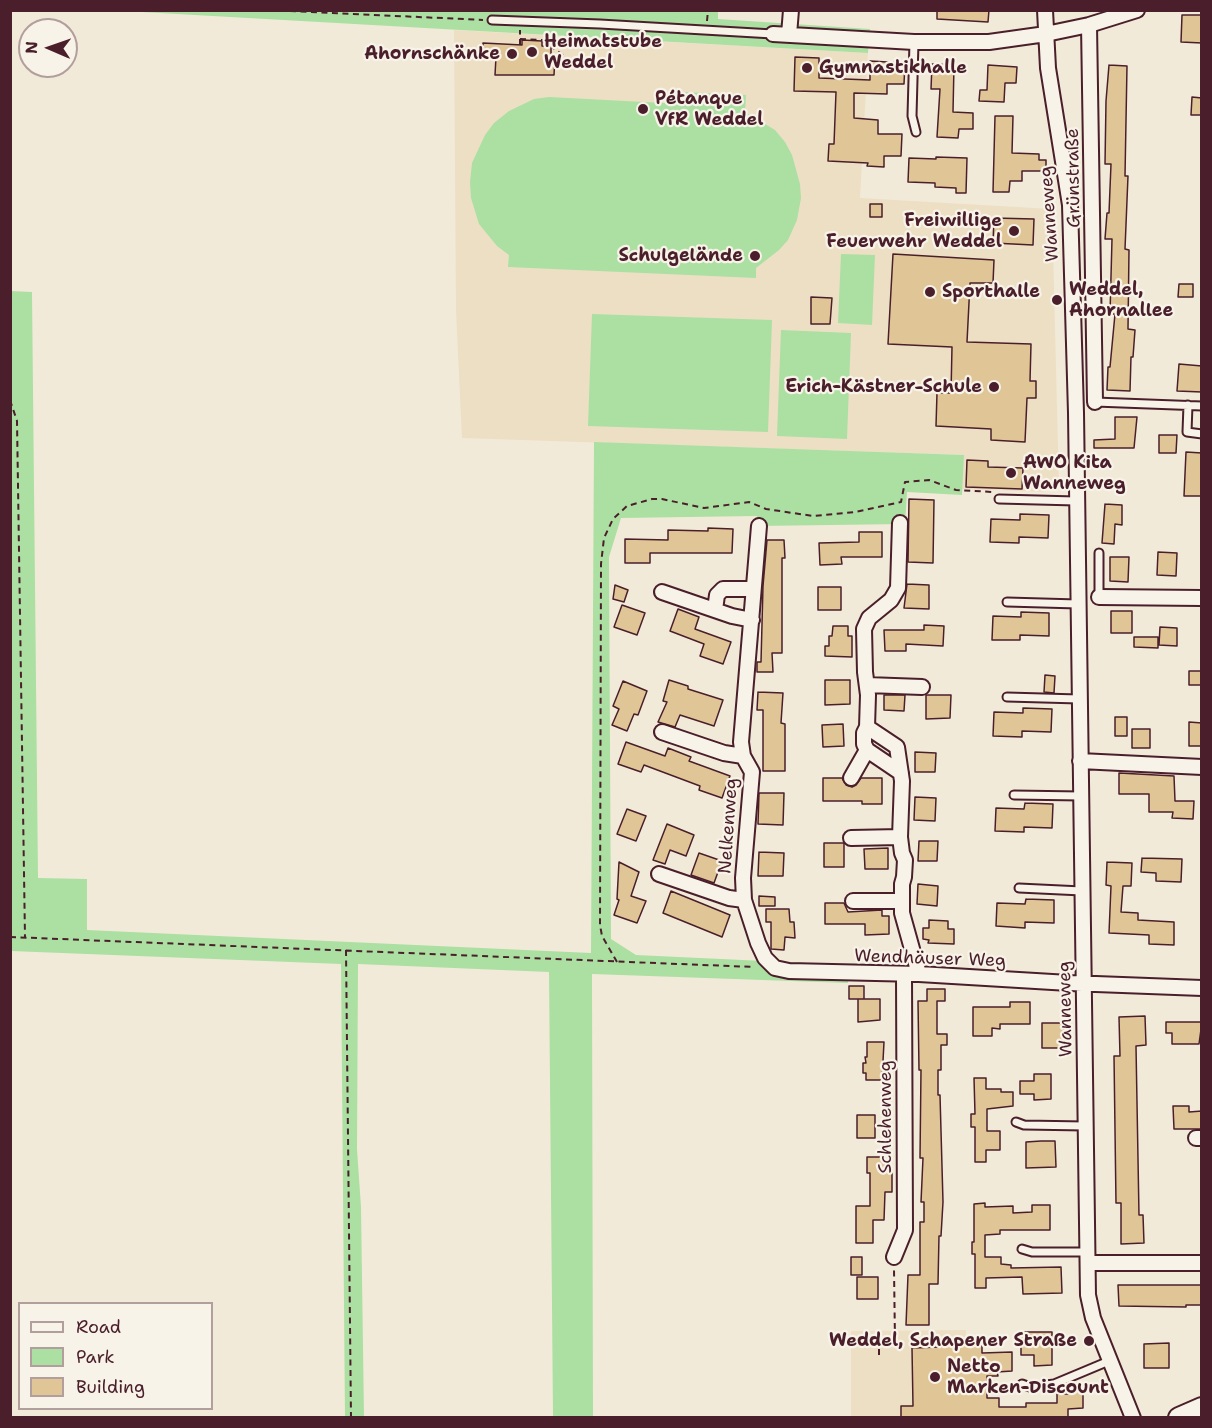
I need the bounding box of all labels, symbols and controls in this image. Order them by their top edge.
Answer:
north arrow [18,18,78,78]
place label: Heimatstube Weddel [544,31,662,74]
text: N [21,41,42,54]
place label: Ahornschänke [364,43,500,65]
marker: Heimatstube Weddel [525,45,539,59]
marker: Ahornschänke [505,47,519,61]
place label: Gymnastikhalle [819,57,967,79]
marker: Gymnastikhalle [800,61,814,75]
place label: Pétanque VfR Weddel [655,88,763,130]
marker: Pétanque VfR Weddel [636,102,650,116]
street label: Grünstraße [1062,128,1086,228]
street label: Wanneweg [1036,165,1064,263]
place label: Freiwillige Feuerwehr Weddel [826,210,1002,252]
marker: Freiwillige Feuerwehr Weddel [1007,224,1021,238]
place label: Schulgelände [619,245,743,267]
marker: Schulgelände [748,249,762,263]
place label: Weddel, Ahornallee [1069,279,1173,322]
place label: Sporthalle [942,281,1040,303]
marker: Sporthalle [923,285,937,299]
marker: Weddel, Ahornallee [1050,293,1064,307]
place label: Erich-Kästner-Schule [785,376,982,398]
marker: Erich-Kästner-Schule [987,380,1001,394]
place label: AWO Kita Wanneweg [1023,452,1126,494]
marker: AWO Kita Wanneweg [1004,466,1018,480]
street label: Nelkenweg [715,777,743,875]
street label: Wendhäuser Weg [854,946,1006,972]
street label: Wanneweg [1054,961,1078,1057]
street label: Schlehenweg [875,1060,897,1174]
legend [18,1302,213,1410]
text: Road [76,1315,121,1339]
place label: Weddel, Schapener Straße [829,1330,1077,1352]
marker: Weddel, Schapener Straße [1082,1334,1096,1348]
text: Park [76,1345,115,1369]
place label: Netto Marken-Discount [947,1356,1109,1398]
marker: Netto Marken-Discount [928,1370,942,1384]
text: Building [76,1375,145,1399]

